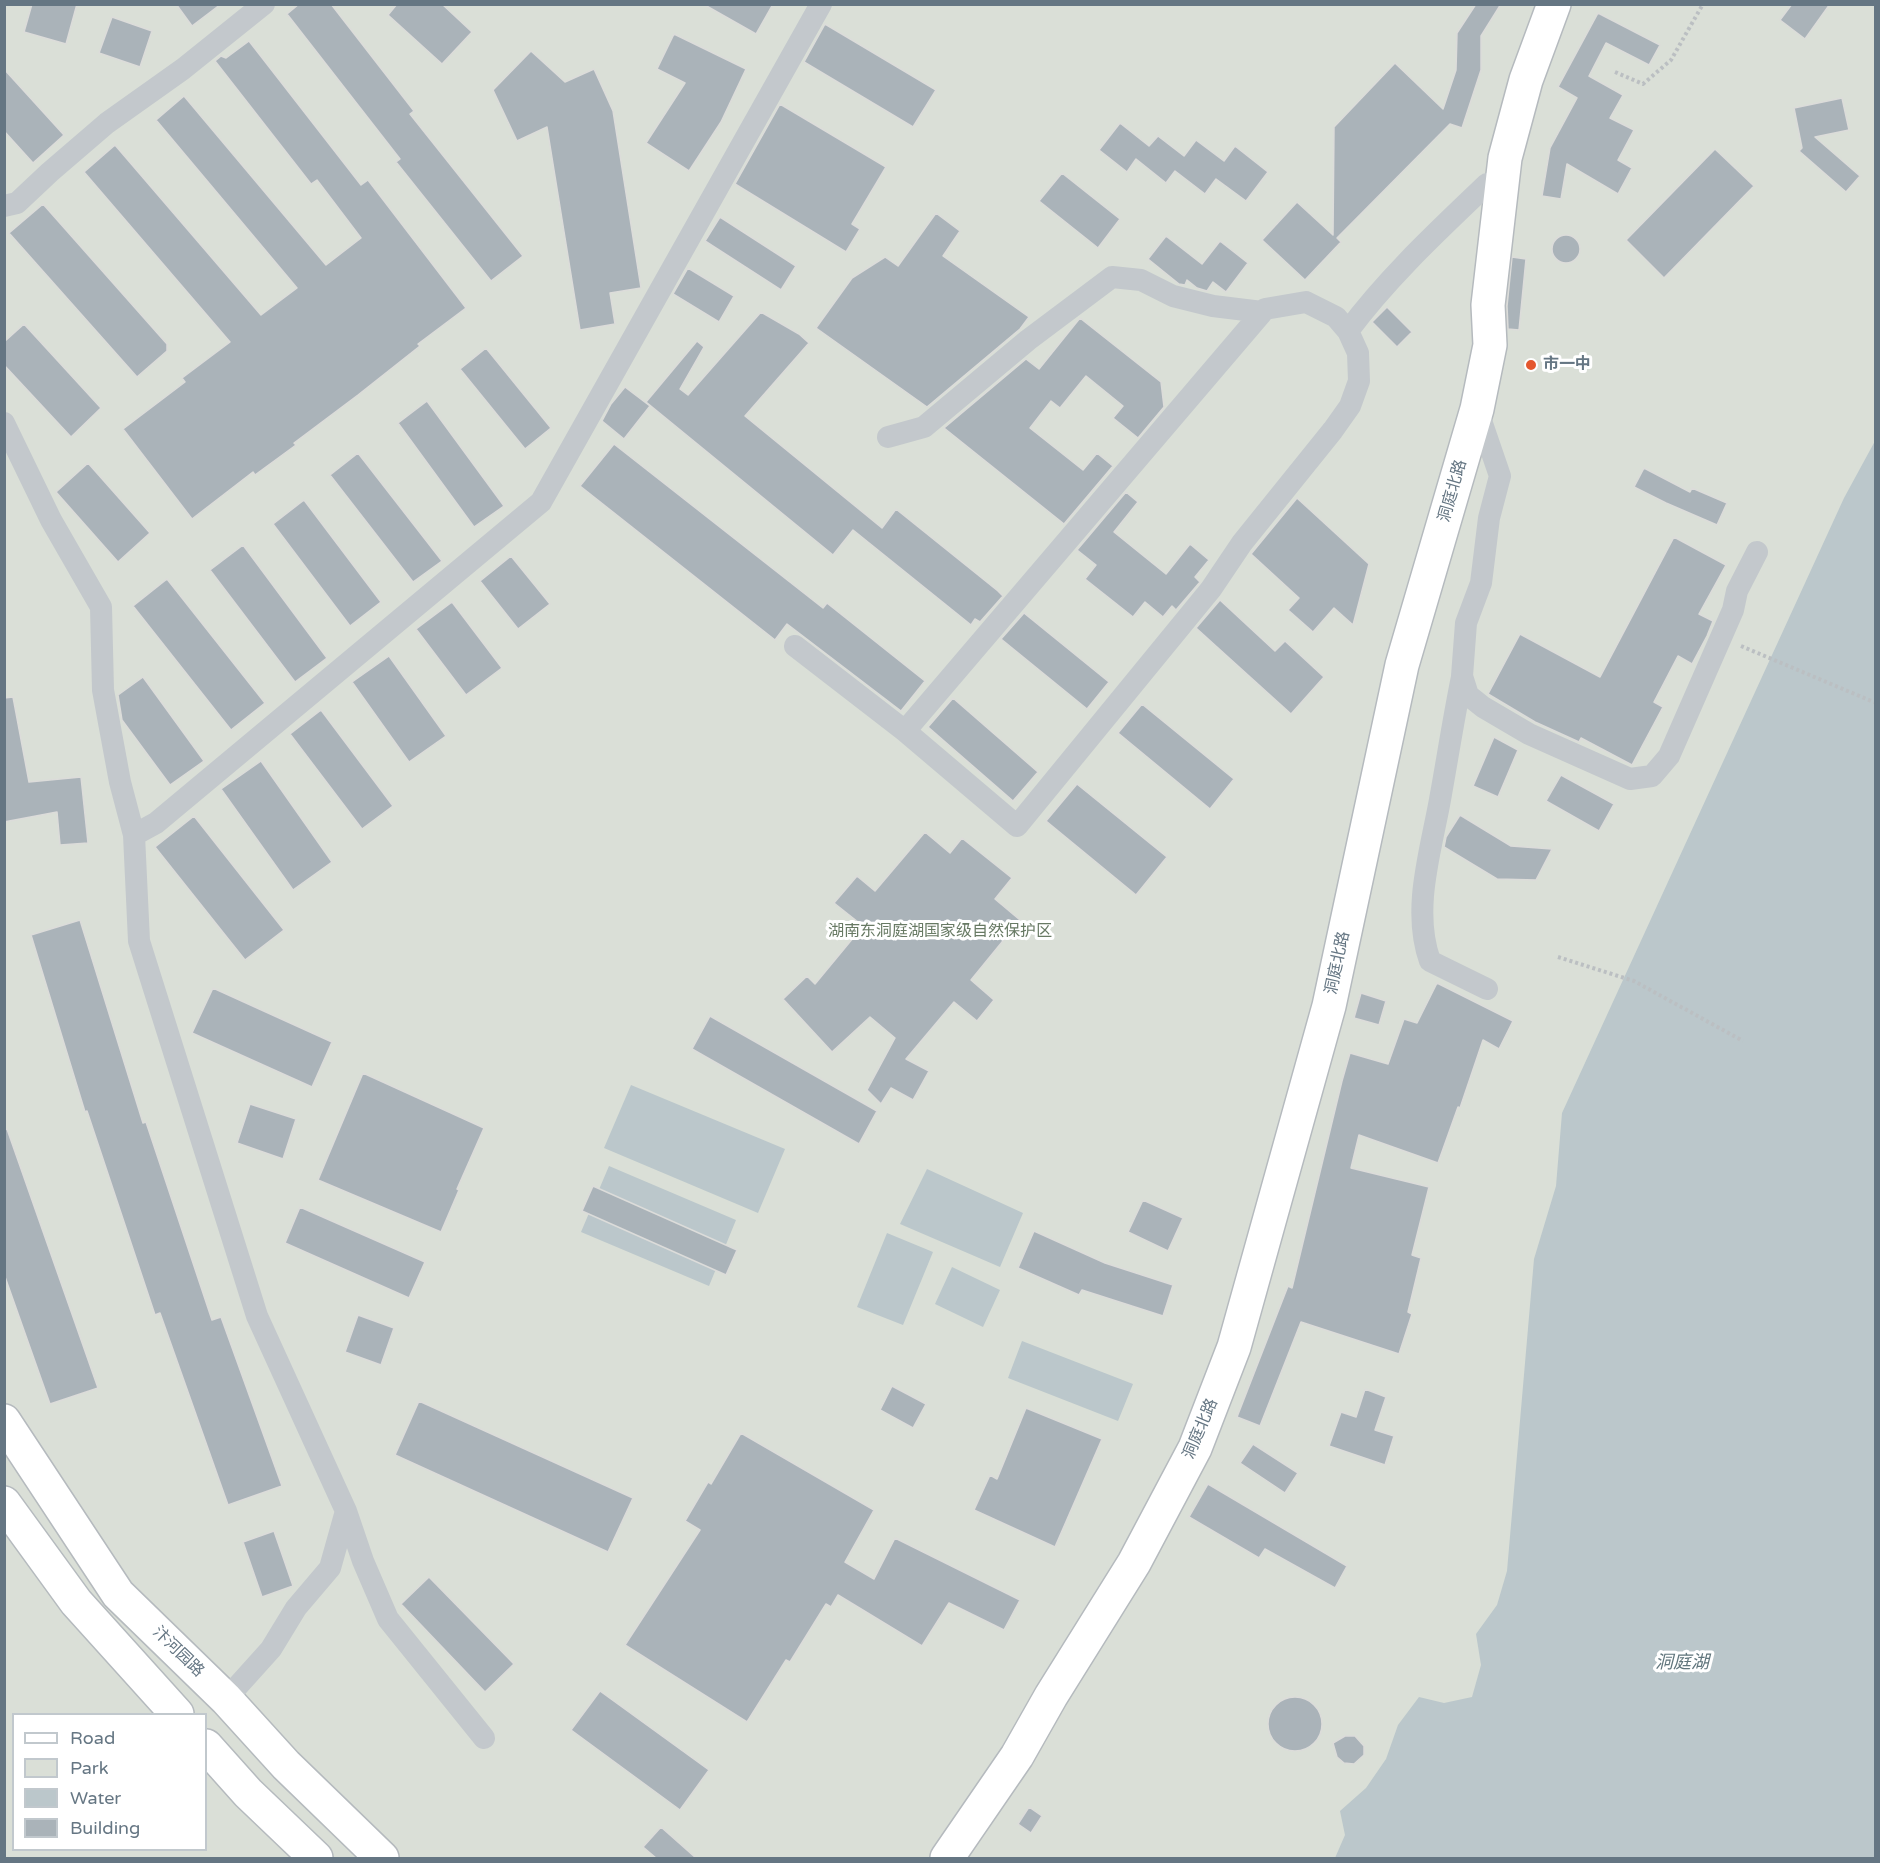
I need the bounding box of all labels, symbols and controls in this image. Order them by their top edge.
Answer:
place label: 市一中 [1543,355,1591,375]
marker: 市一中 [1524,358,1538,372]
street label: 洞庭北路 [1435,458,1471,524]
park label: 湖南东洞庭湖国家级自然保护区 [828,922,1052,942]
street label: 洞庭北路 [1322,930,1354,996]
street label: 洞庭北路 [1180,1396,1222,1462]
street label: 汴河园路 [148,1623,208,1681]
water label: 洞庭湖 [1655,1652,1709,1674]
legend [12,1713,207,1851]
text: Road [70,1727,115,1749]
text: Park [70,1757,108,1779]
text: Water [70,1787,121,1809]
text: Building [70,1817,140,1839]

